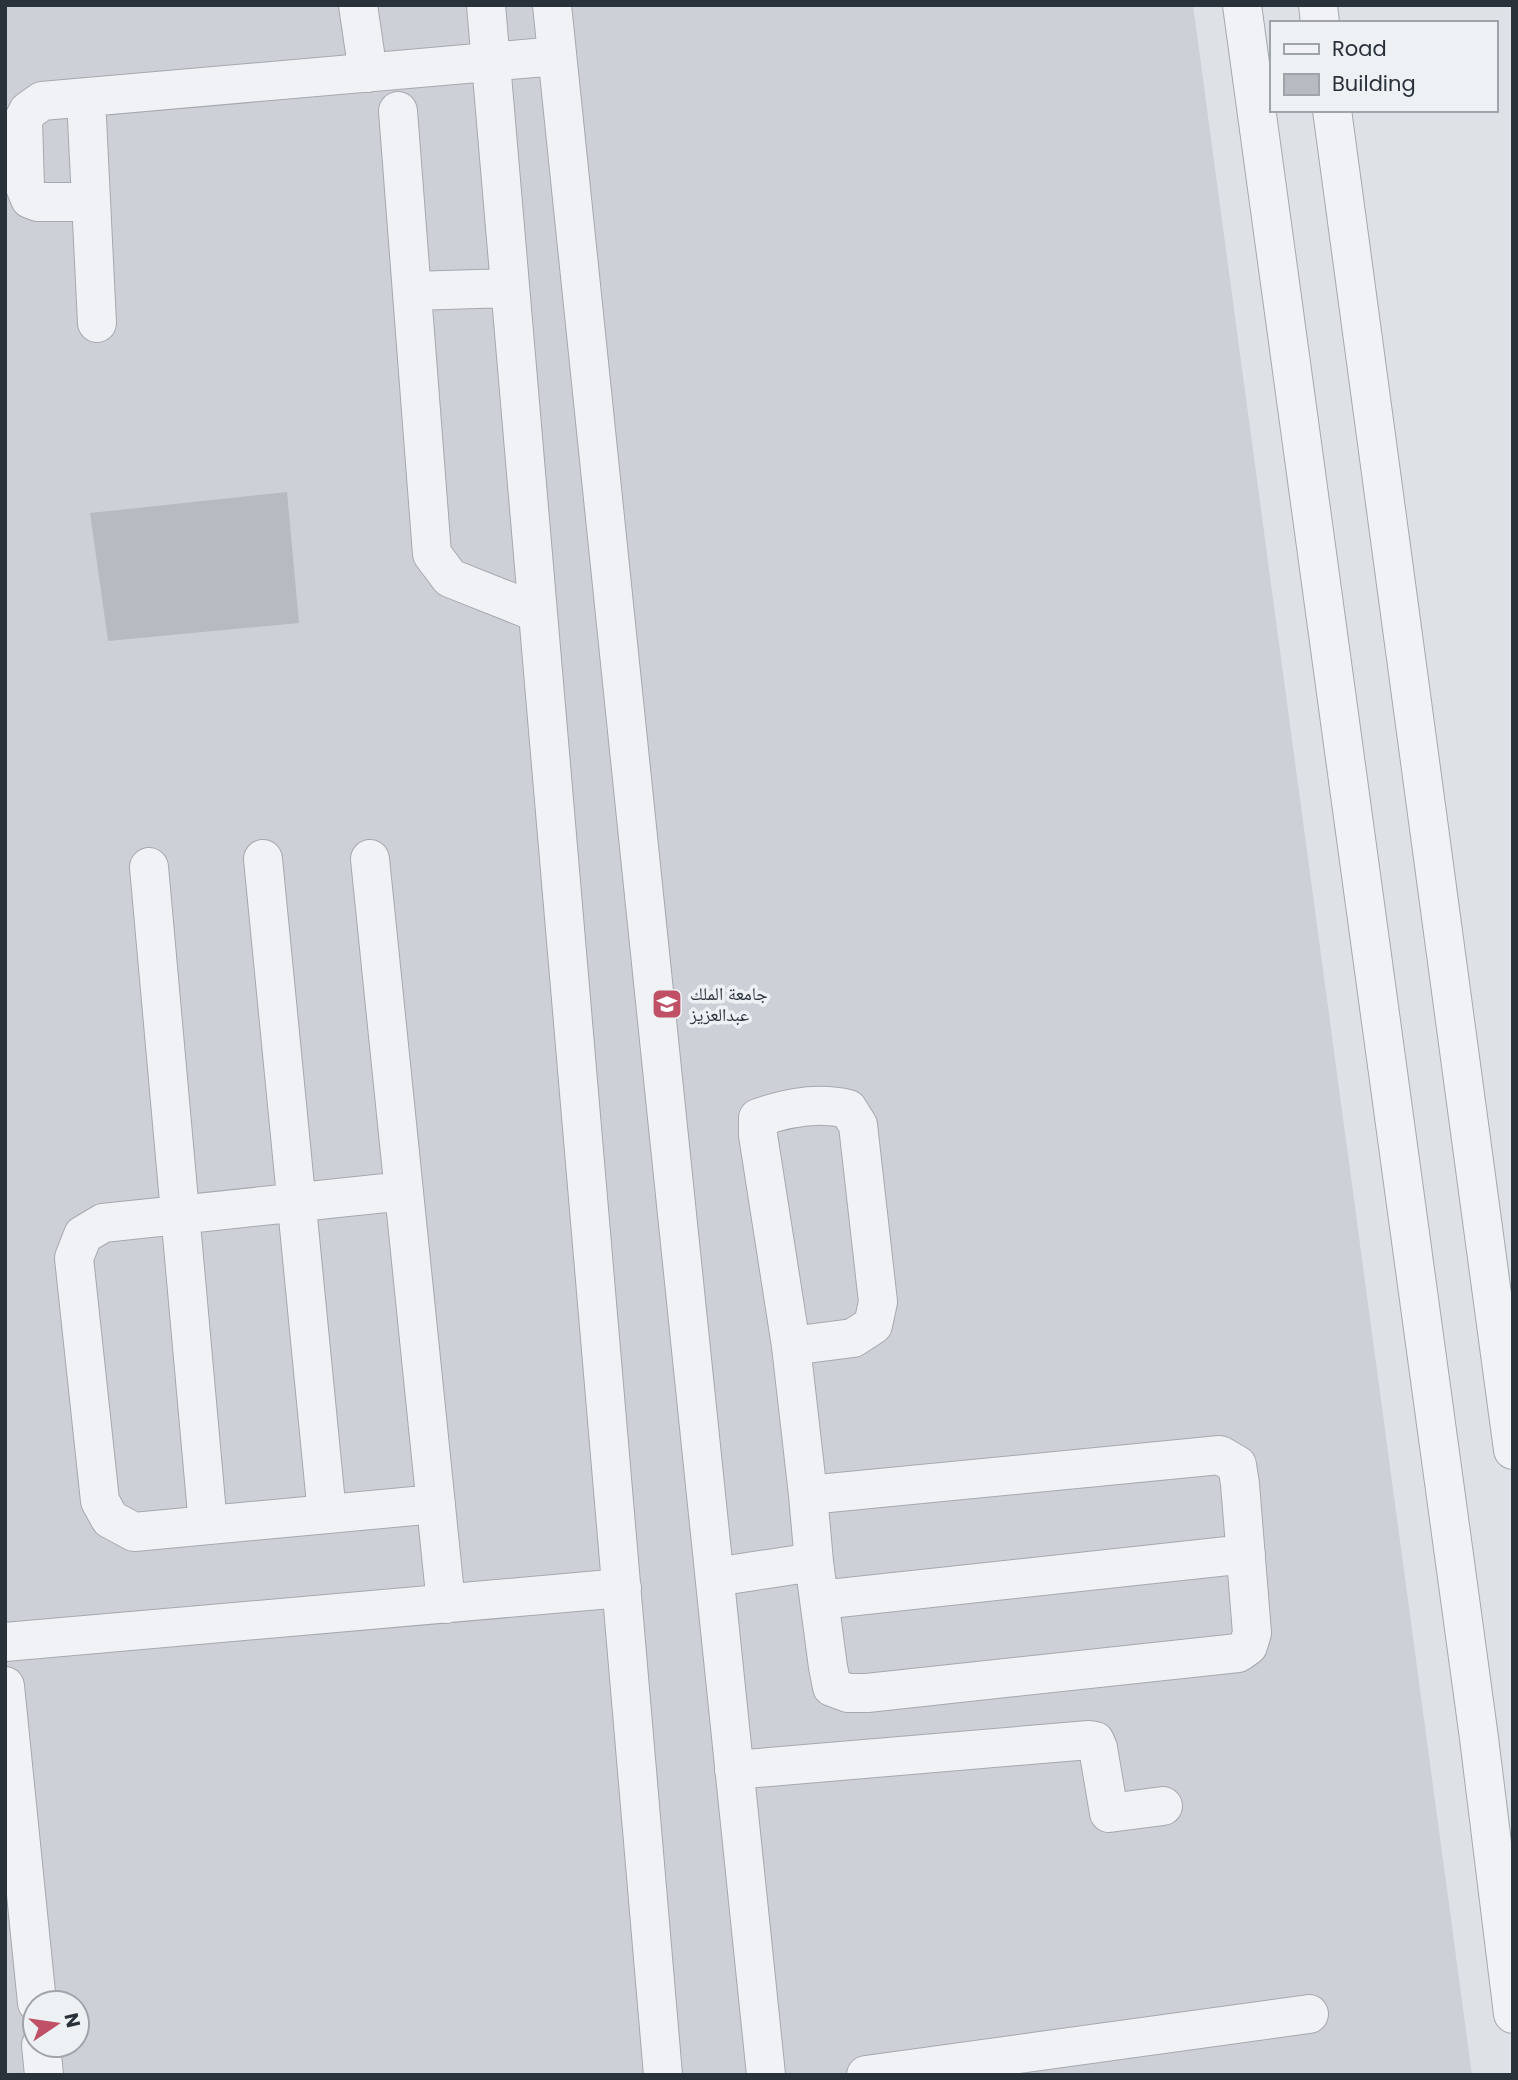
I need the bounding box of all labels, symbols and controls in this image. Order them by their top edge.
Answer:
legend [1270,21,1497,112]
text: Road [1332,34,1387,63]
text: Building [1332,69,1416,98]
place label: جامعة الملك عبدالعزيز [689,981,768,1027]
school or university icon: جامعة الملك عبدالعزيز [650,987,684,1021]
north arrow [21,1989,91,2059]
text: N [57,2010,87,2030]

